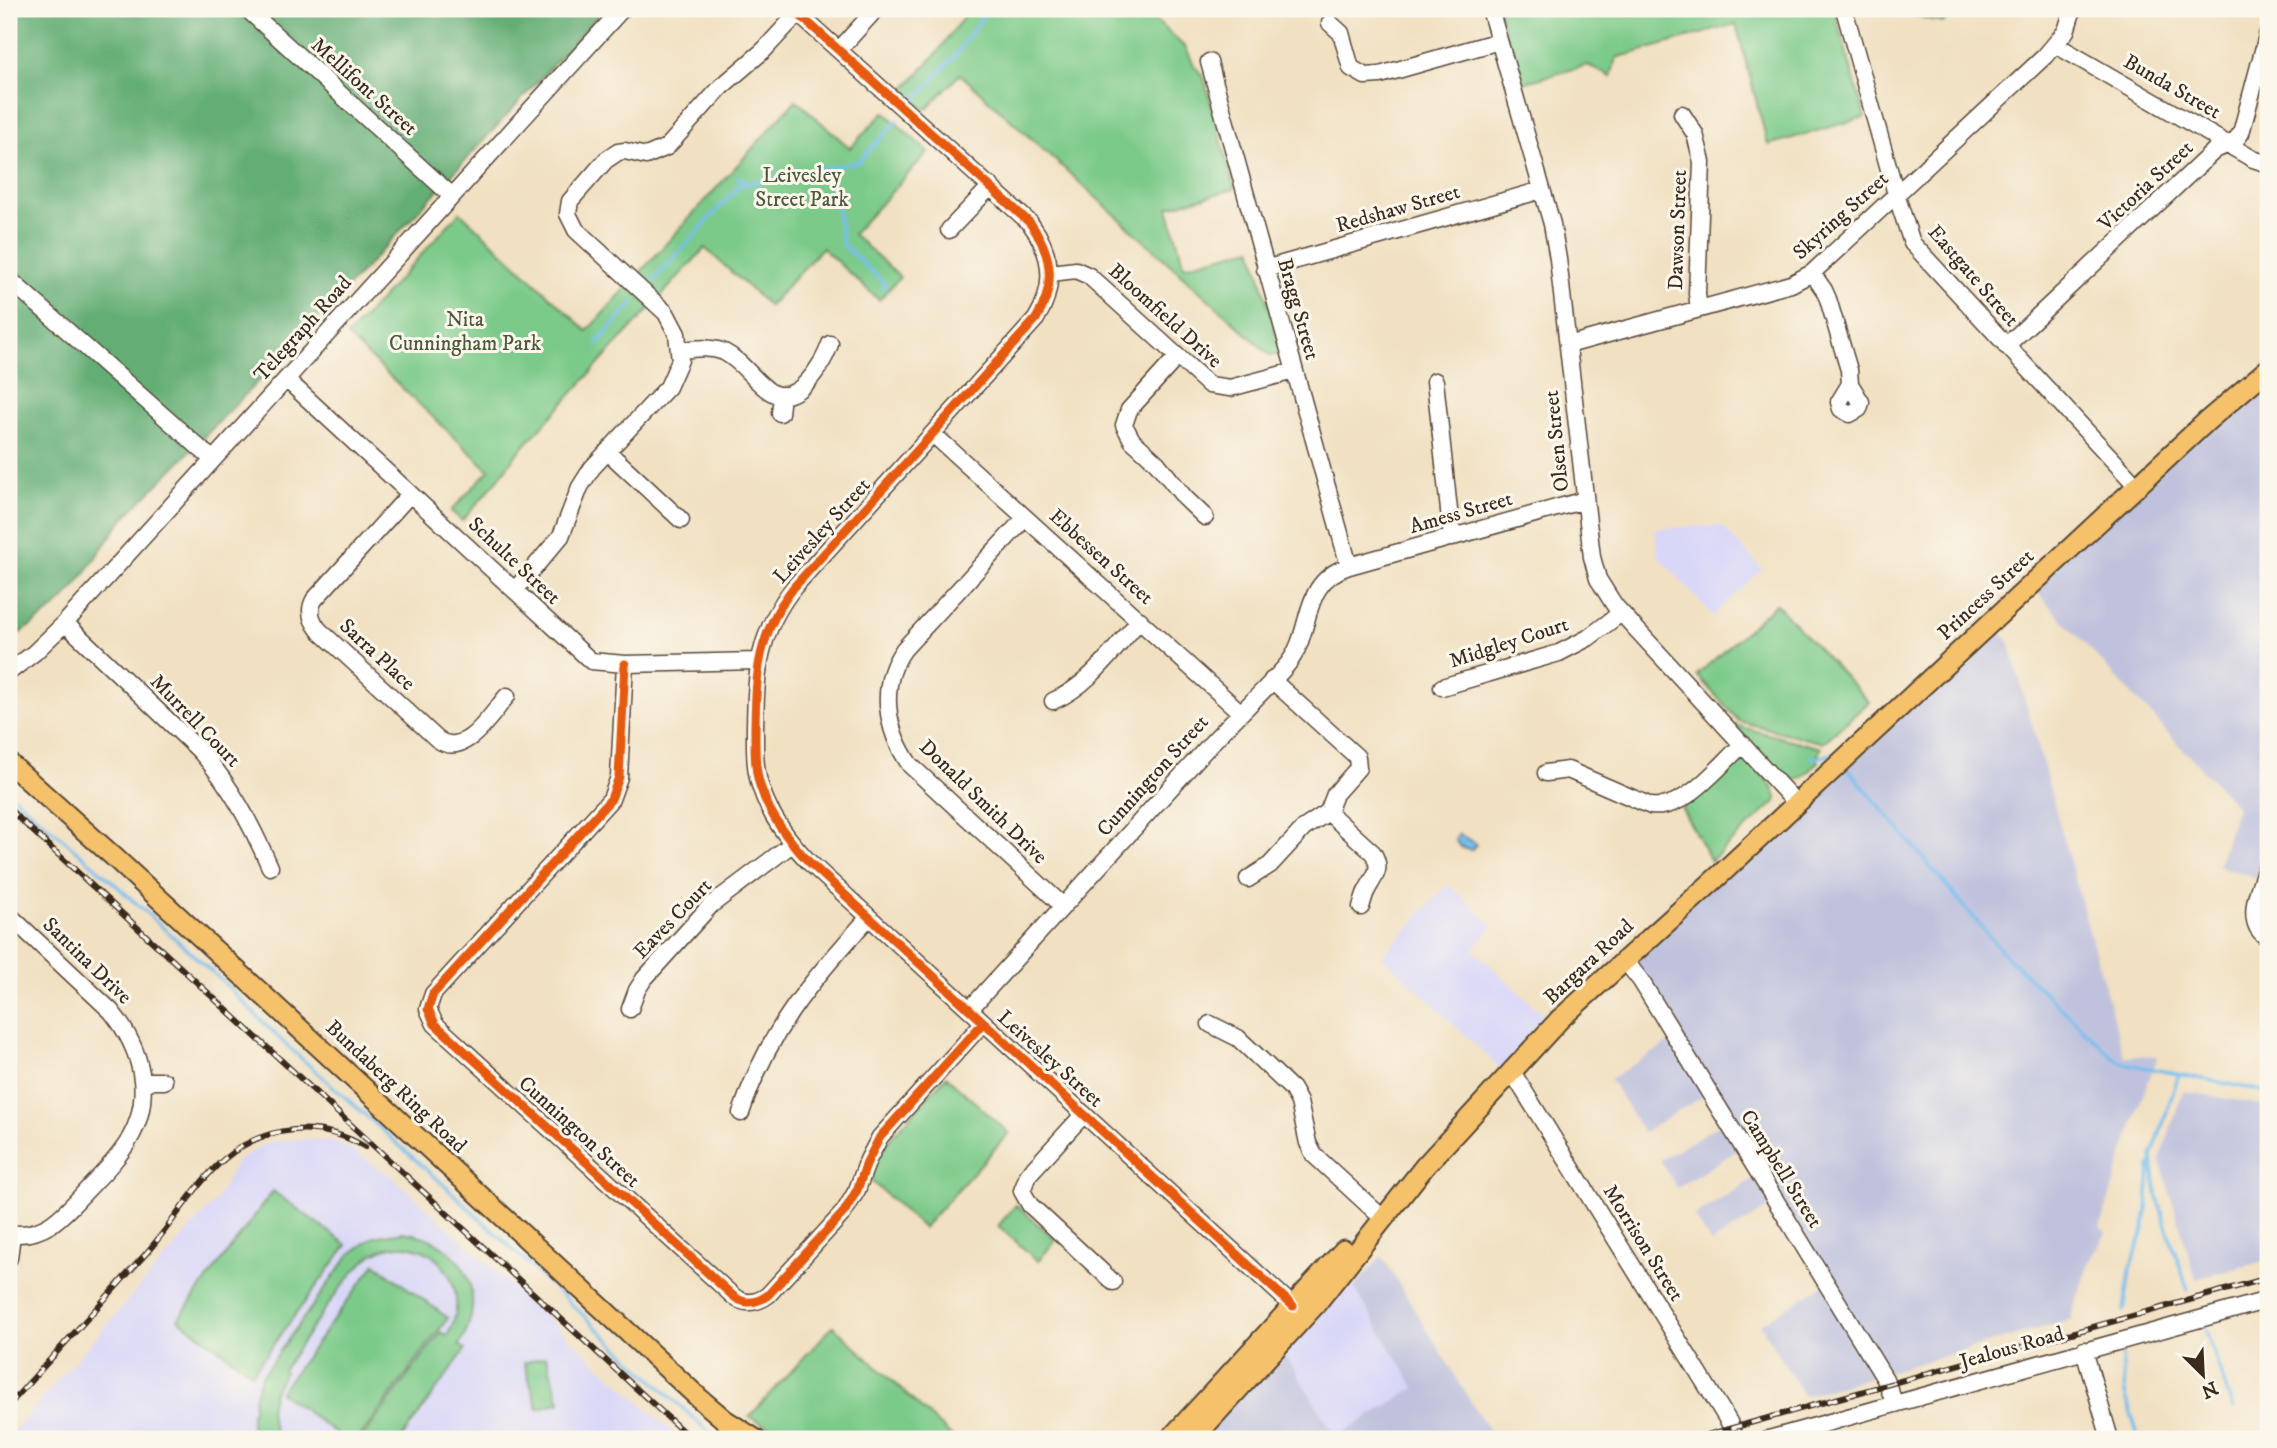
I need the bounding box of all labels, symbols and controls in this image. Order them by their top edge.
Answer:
street label: Mellifont Street [305,32,423,142]
street label: Bunda Street [2119,49,2225,125]
street label: Victoria Street [2092,135,2199,237]
park label: Leivesley Street Park [755,163,849,213]
street label: Skyring Street [1788,166,1894,266]
street label: Dawson Street [1663,169,1693,291]
street label: Redshaw Street [1333,179,1463,239]
street label: Eastgate Street [1922,220,2024,332]
street label: Bragg Street [1271,255,1325,363]
street label: Bloomfield Drive [1103,258,1228,374]
street label: Telegraph Road [249,270,358,387]
park label: Nita Cunningham Park [389,307,542,357]
street label: Olsen Street [1539,389,1575,493]
street label: Leivesley Street [768,473,876,589]
street label: Amess Street [1406,486,1516,540]
street label: Ebbessen Street [1044,503,1159,611]
street label: Schulte Street [462,512,566,611]
street label: Princess Street [1932,544,2040,646]
street label: Midgley Court [1446,611,1572,674]
street label: Sarra Place [334,613,420,697]
street label: Murrell Court [144,669,246,773]
street label: Cunnington Street [1092,710,1215,842]
street label: Donald Smith Drive [913,734,1053,870]
street label: Eaves Court [628,873,718,965]
street label: Santina Drive [37,912,137,1010]
street label: Bargara Road [1538,913,1640,1010]
street label: Leivesley Street [992,1005,1108,1113]
street label: Bundaberg Ring Road [320,1015,472,1159]
street label: Cunnington Street [513,1071,645,1194]
street label: Campbell Street [1734,1105,1828,1233]
street label: Morrison Street [1597,1180,1689,1306]
street label: Jealous Road [1955,1321,2068,1376]
north arrow [2168,1340,2238,1410]
text: N [2197,1375,2221,1403]

